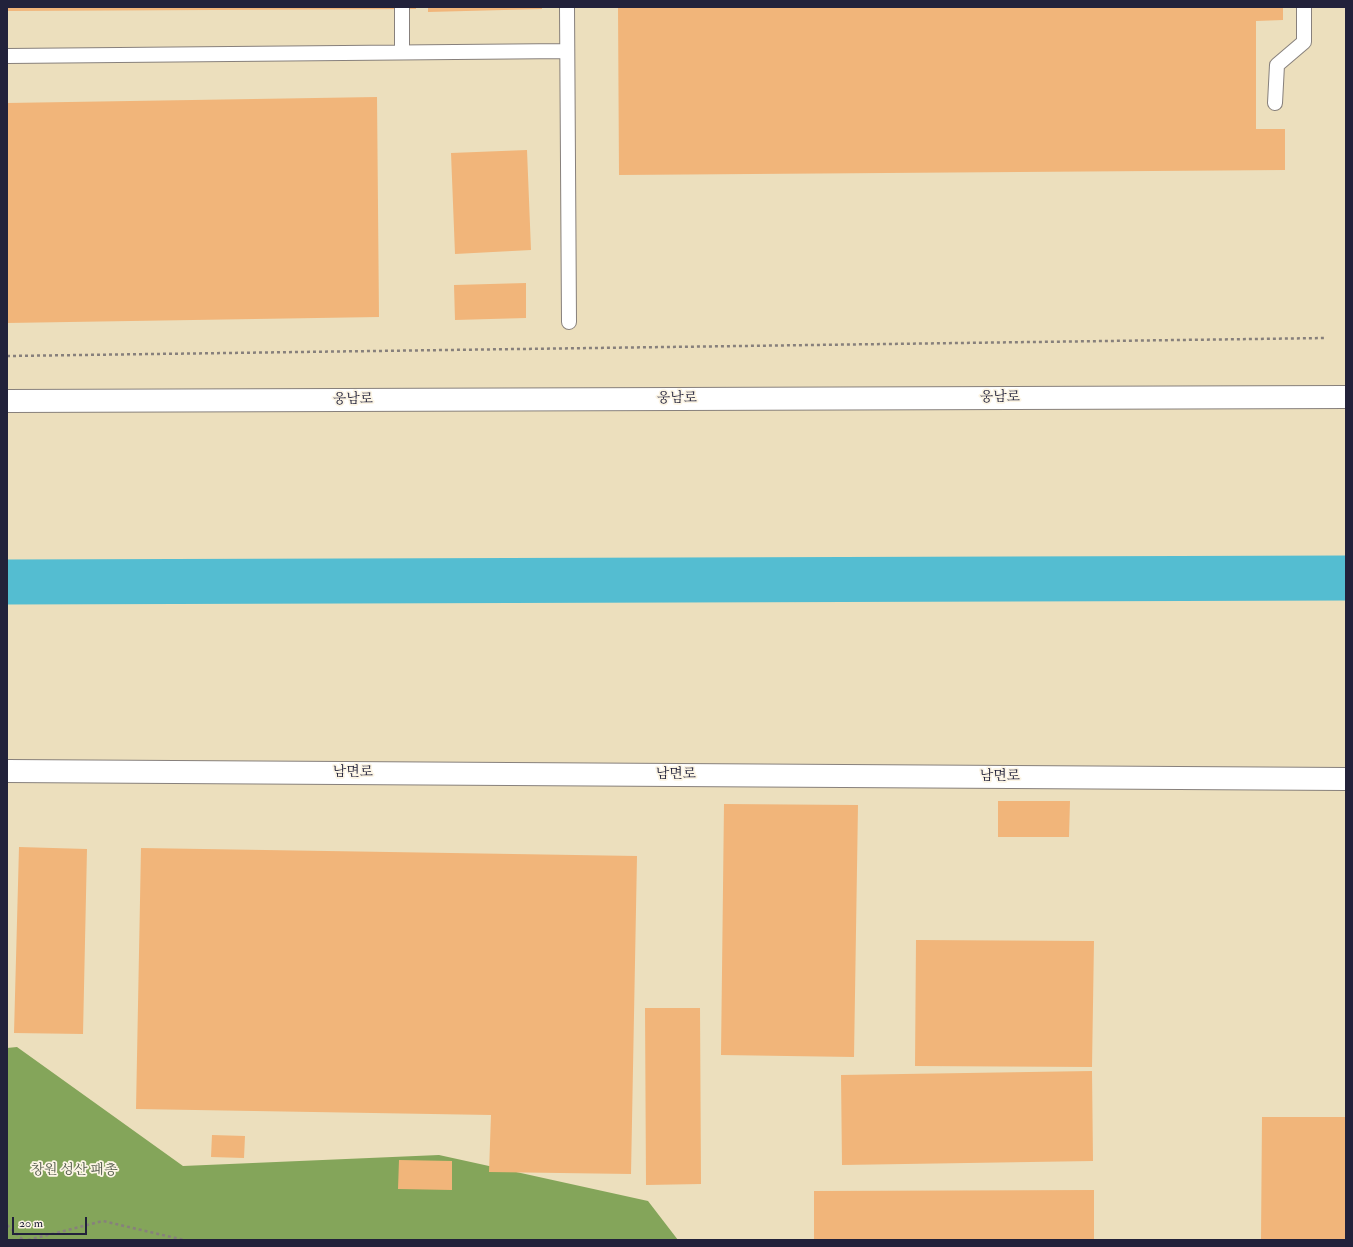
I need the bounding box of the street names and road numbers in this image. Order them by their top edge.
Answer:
street label: 웅남로 [980,390,1020,406]
street label: 웅남로 [657,391,697,407]
street label: 웅남로 [333,392,373,408]
street label: 남면로 [333,765,373,781]
street label: 남면로 [656,767,696,783]
street label: 남면로 [980,769,1020,785]

